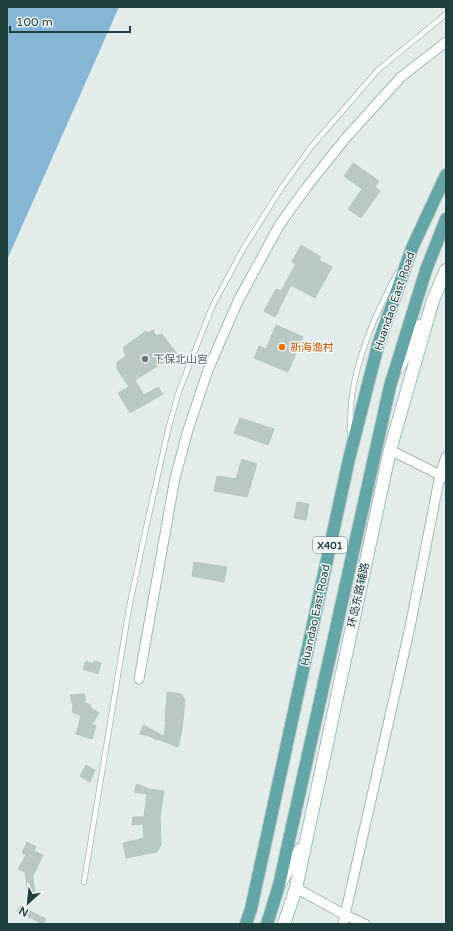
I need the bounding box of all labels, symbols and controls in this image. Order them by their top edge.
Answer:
scale bar [10,8,130,34]
text: 100 m [16,15,53,29]
street label: Huandao East Road [371,250,417,352]
place label: 新海渔村 [290,341,334,354]
marker: 新海渔村 [277,342,287,352]
place label: 下保北山宫 [153,353,208,366]
marker: 下保北山宫 [140,354,150,364]
road number: X401 [313,537,347,553]
street label: 环岛东路辅路 [345,561,372,629]
street label: Huandao East Road [298,563,333,667]
north arrow [8,883,48,923]
text: N [17,904,31,919]

